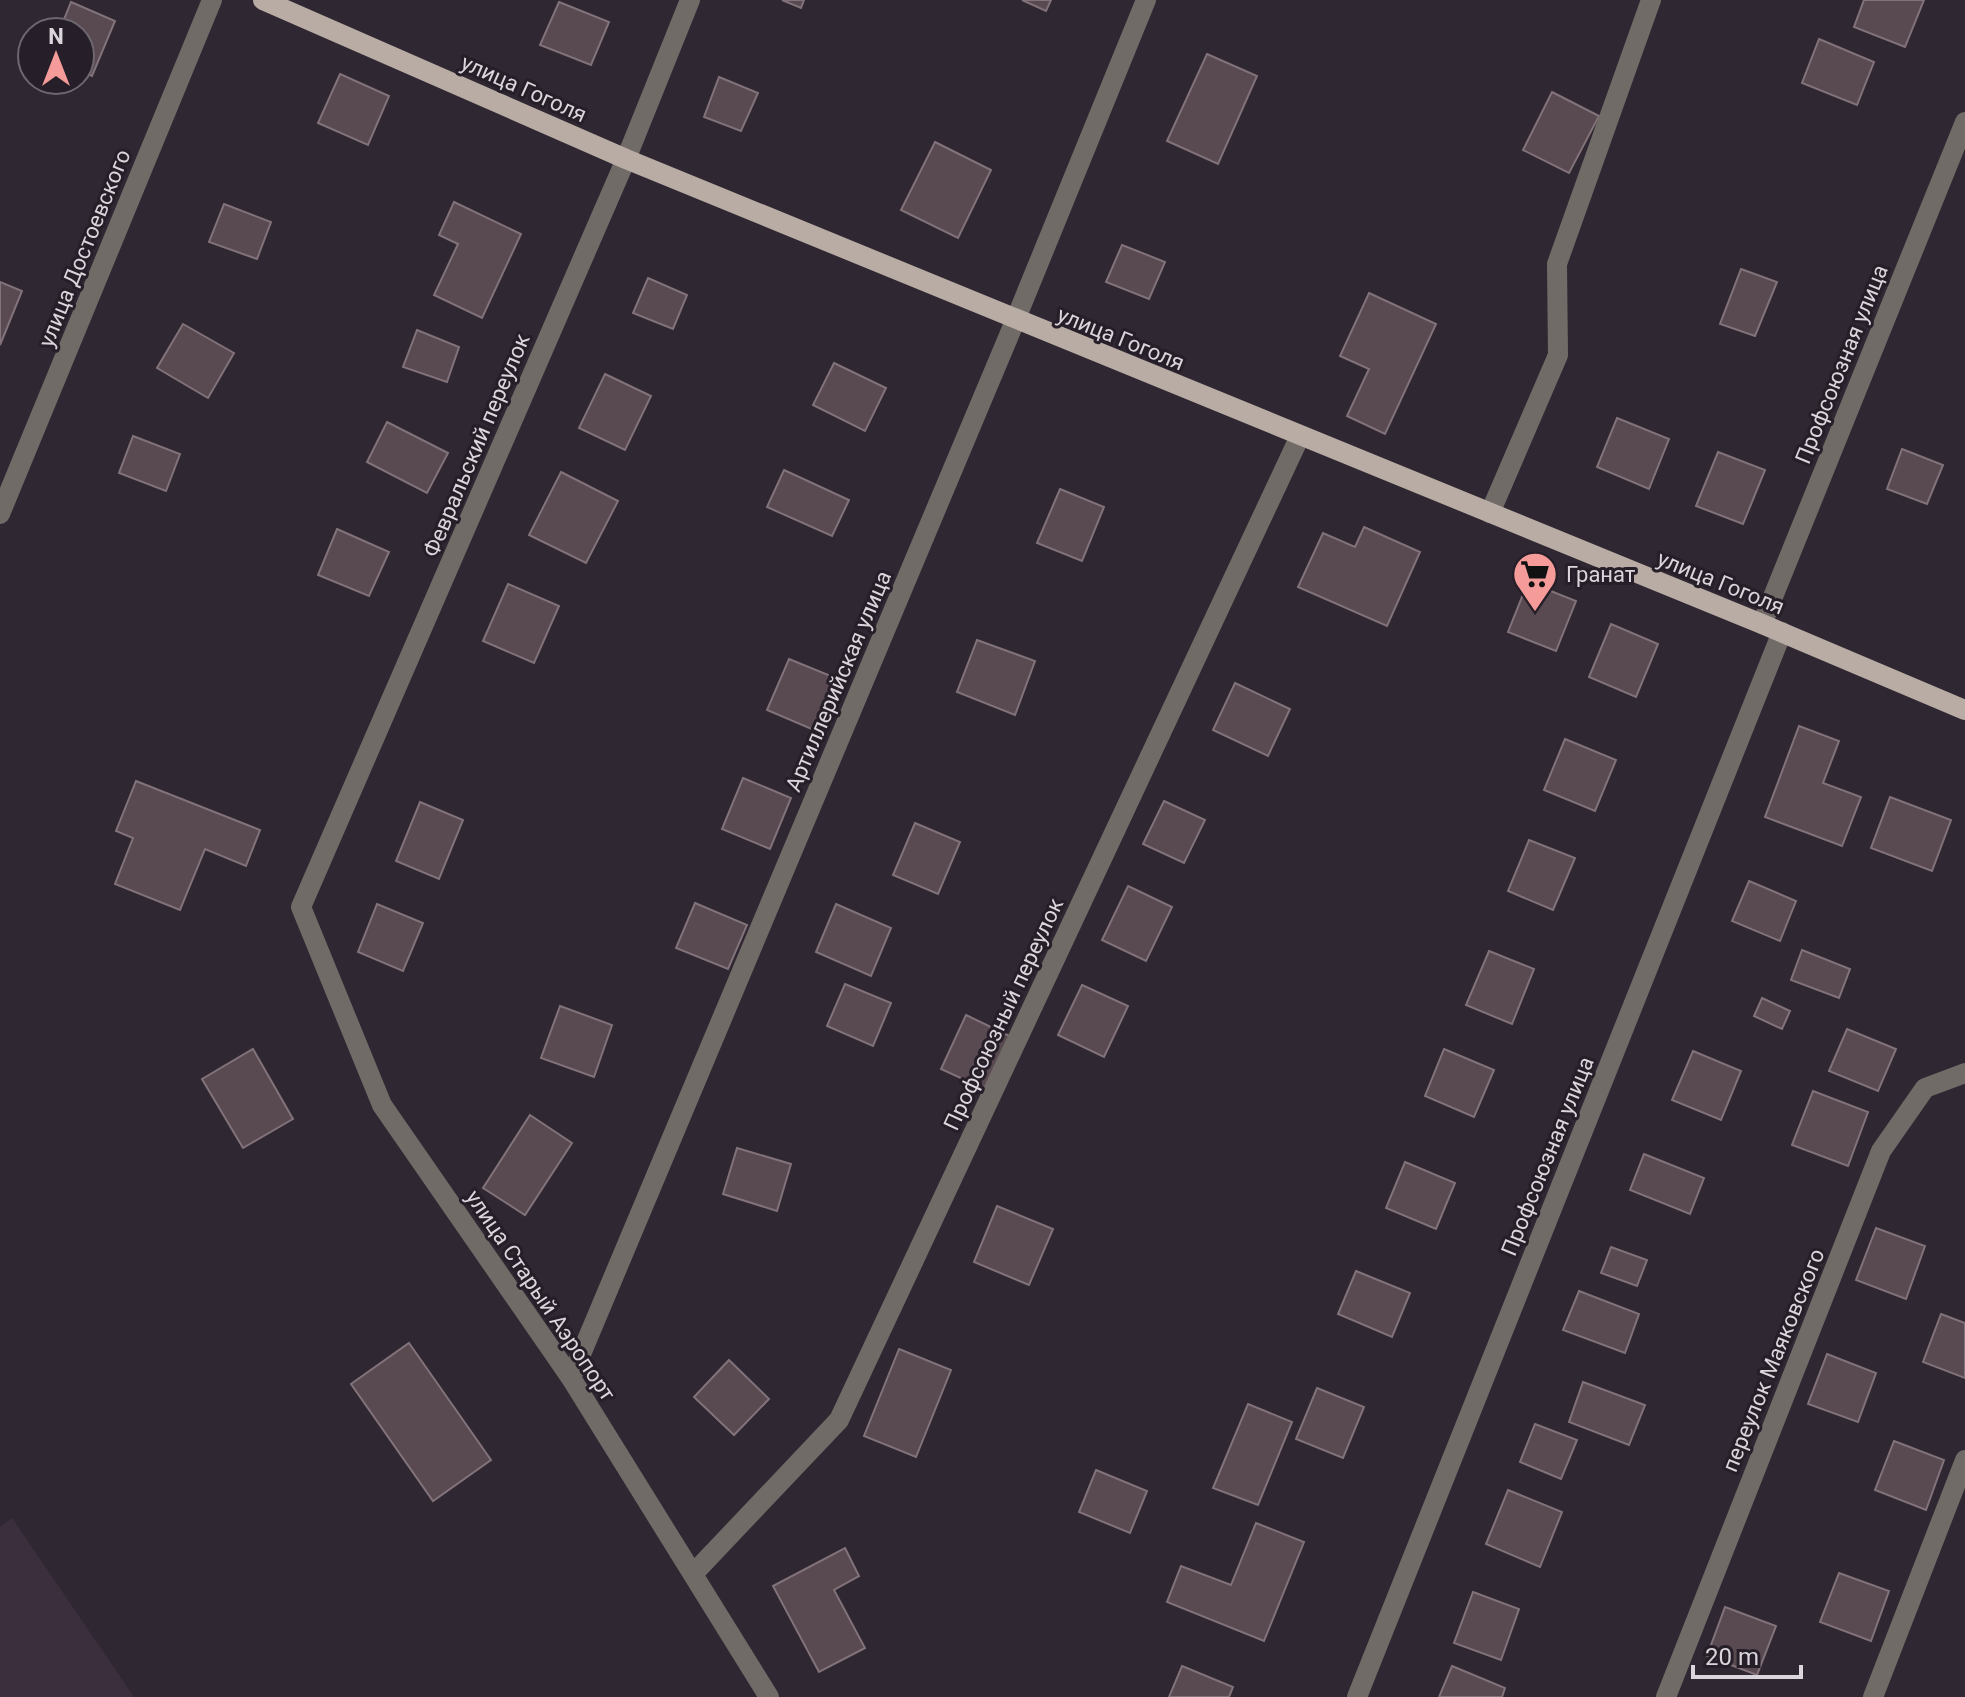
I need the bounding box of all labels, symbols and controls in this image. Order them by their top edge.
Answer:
north arrow [16,16,96,96]
text: N [48,24,64,49]
street label: улица Гоголя [457,50,590,127]
street label: улица Достоевского [33,146,136,351]
street label: Профсоюзная улица [1790,261,1893,467]
street label: улица Гоголя [1054,302,1188,375]
street label: Февральский переулок [418,330,535,560]
street label: улица Гоголя [1654,546,1788,619]
supermarket icon: Гранат [1511,550,1559,613]
place label: Гранат [1566,562,1636,587]
street label: Артиллерийская улица [781,567,896,795]
street label: Профсоюзный переулок [939,894,1068,1134]
street label: Профсоюзная улица [1496,1053,1599,1259]
street label: улица Старый Аэропорт [461,1185,621,1406]
street label: переулок Маяковского [1717,1245,1830,1475]
scale bar [1693,1629,1801,1679]
text: 20 m [1705,1643,1759,1671]

